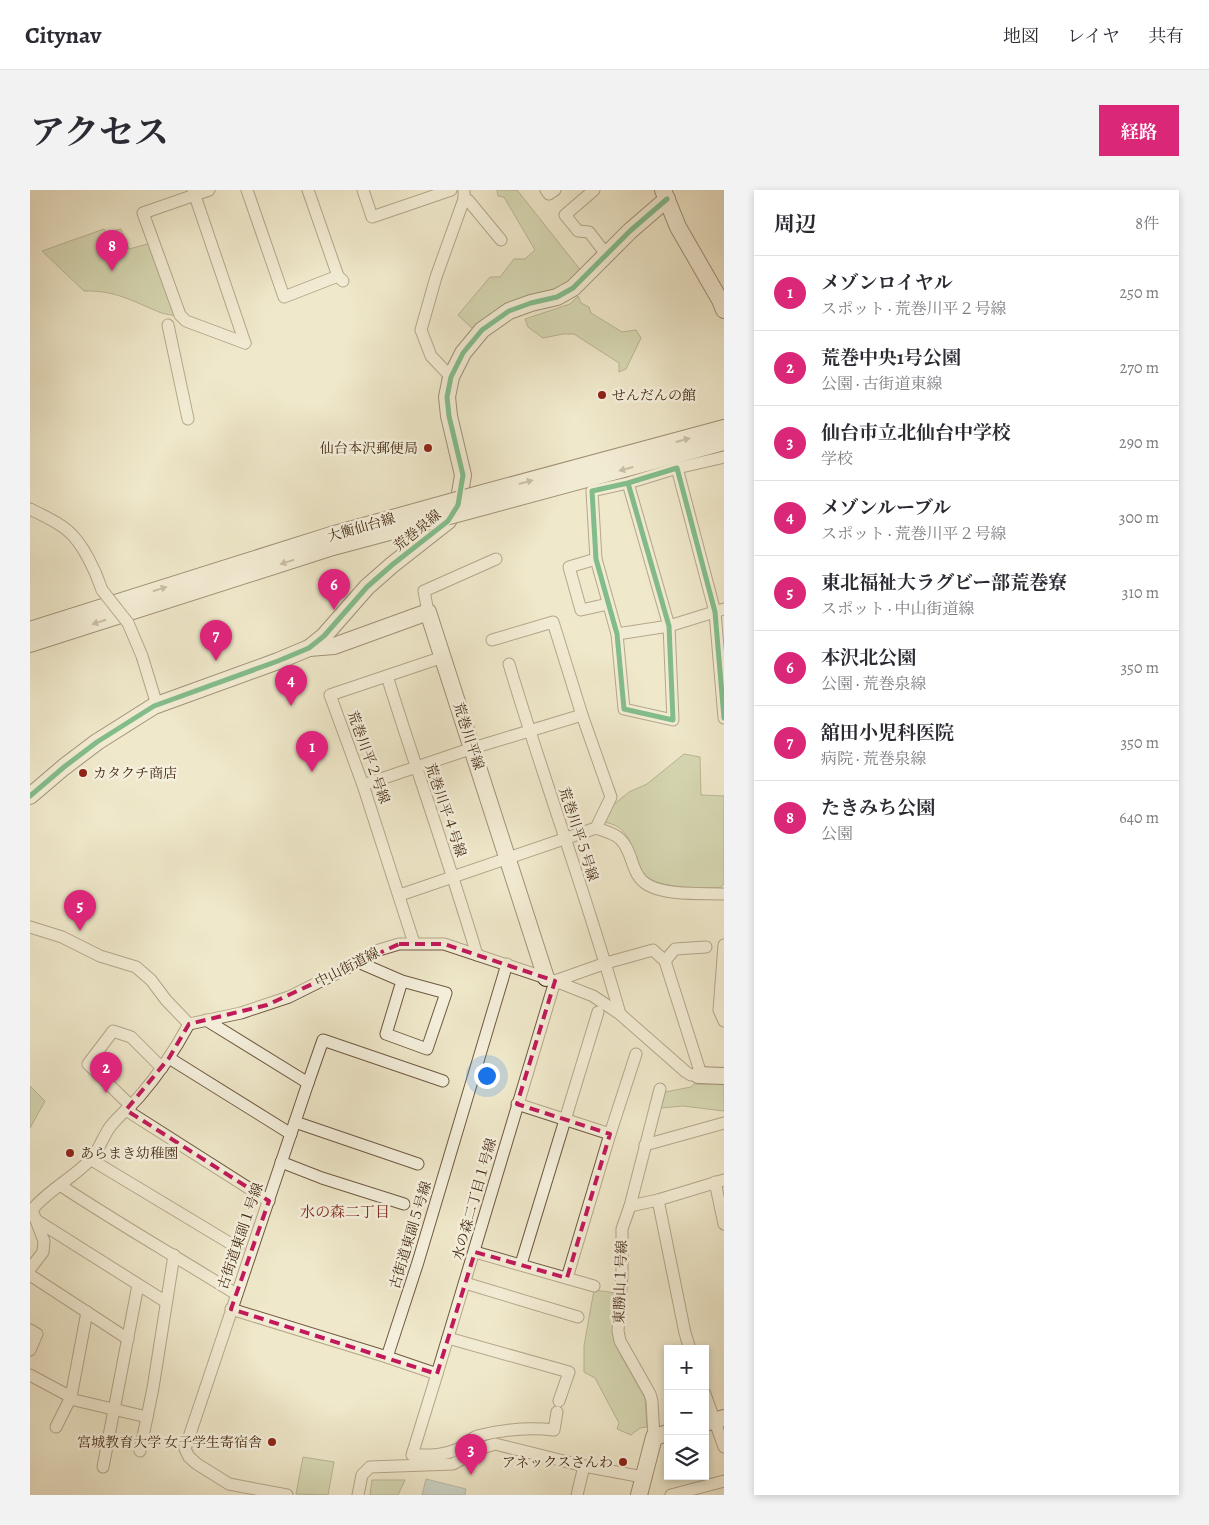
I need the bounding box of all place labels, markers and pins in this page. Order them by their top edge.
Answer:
pin: 8 [96,230,128,271]
place label: せんだんの館 [612,386,696,405]
marker: せんだんの館 [596,389,608,401]
place label: 仙台本沢郵便局 [320,439,418,458]
marker: 仙台本沢郵便局 [422,442,434,454]
pin: 6 [318,569,350,610]
pin: 7 [200,620,232,661]
pin: 4 [275,665,307,706]
pin: 1 [296,731,328,772]
place label: カタクチ商店 [93,764,177,783]
marker: カタクチ商店 [77,767,89,779]
pin: 5 [64,890,96,931]
pin: 2 [90,1052,122,1093]
place label: あらまき幼稚園 [80,1144,178,1163]
marker: あらまき幼稚園 [64,1147,76,1159]
place label: 宮城教育大学 女子学生寄宿舎 [77,1433,262,1452]
pin: 3 [455,1434,487,1475]
marker: 宮城教育大学 女子学生寄宿舎 [266,1436,278,1448]
place label: アネックスさんわ [502,1453,613,1472]
marker: アネックスさんわ [617,1456,629,1468]

